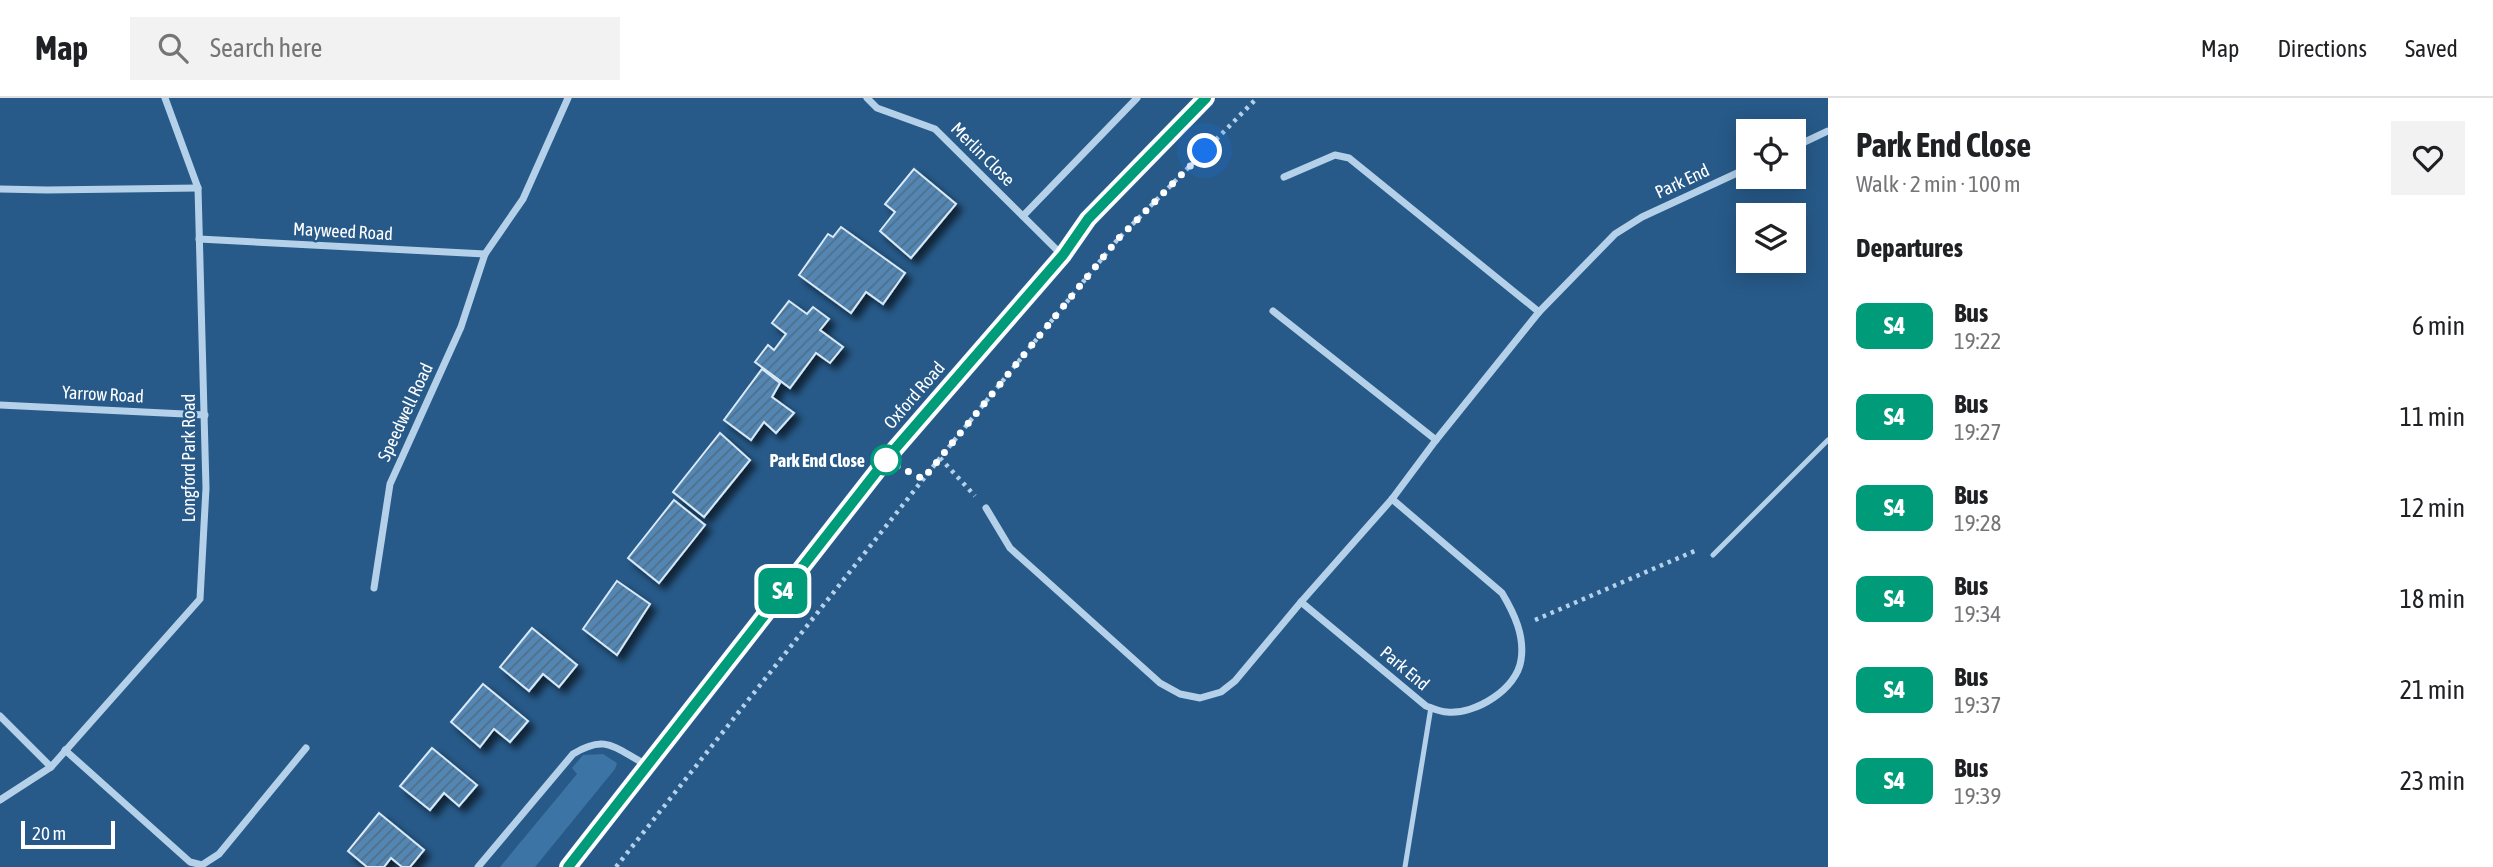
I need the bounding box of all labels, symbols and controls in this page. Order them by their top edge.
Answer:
search box [130,17,620,80]
text: Map [35,29,88,67]
icon: search [154,29,192,67]
text: Search here [210,33,322,63]
text: Map [2201,35,2239,62]
text: Directions [2277,35,2367,62]
text: Saved [2405,35,2458,62]
street label: Merlin Close [947,118,1019,190]
map controls [1736,119,1806,273]
button: locate [1736,119,1806,189]
button: heart [2391,121,2465,195]
text: Park End Close [1856,126,2031,164]
your location [1187,133,1222,168]
street label: Park End [1652,159,1712,203]
text: Walk · 2 min · 100 m [1856,171,2020,197]
button: layers [1736,203,1806,273]
street label: Mayweed Road [293,218,393,244]
text: Departures [1856,233,1963,263]
text: Bus [1954,298,1988,328]
text: 6 min [2412,311,2465,341]
text: S4 [1884,312,1905,339]
text: 19:22 [1954,328,2001,354]
street label: Oxford Road [879,357,949,433]
street label: Speedwell Road [373,360,437,464]
street label: Yarrow Road [62,381,144,407]
text: Bus [1954,389,1988,419]
street label: Longford Park Road [178,394,199,522]
text: 11 min [2400,402,2465,432]
text: S4 [1884,403,1905,430]
text: 19:27 [1954,419,2001,445]
marker: Park End Close [871,445,901,475]
place label: Park End Close [769,450,865,471]
text: Bus [1954,480,1988,510]
text: 12 min [2400,493,2465,523]
text: S4 [1884,494,1905,521]
text: 19:28 [1954,510,2001,536]
line badge: S4 [752,568,814,614]
text: Bus [1954,571,1988,601]
text: S4 [772,577,794,604]
text: 18 min [2400,584,2465,614]
text: S4 [1884,585,1905,612]
text: 19:34 [1954,601,2001,627]
street label: Park End [1376,641,1434,695]
text: Bus [1954,662,1988,692]
text: 21 min [2400,675,2465,705]
text: S4 [1884,676,1905,703]
text: 19:37 [1954,692,2001,718]
text: Bus [1954,753,1988,783]
text: 23 min [2400,766,2465,796]
text: S4 [1884,767,1905,794]
text: 19:39 [1954,783,2001,809]
scale bar [21,818,116,850]
text: 20 m [32,822,66,844]

